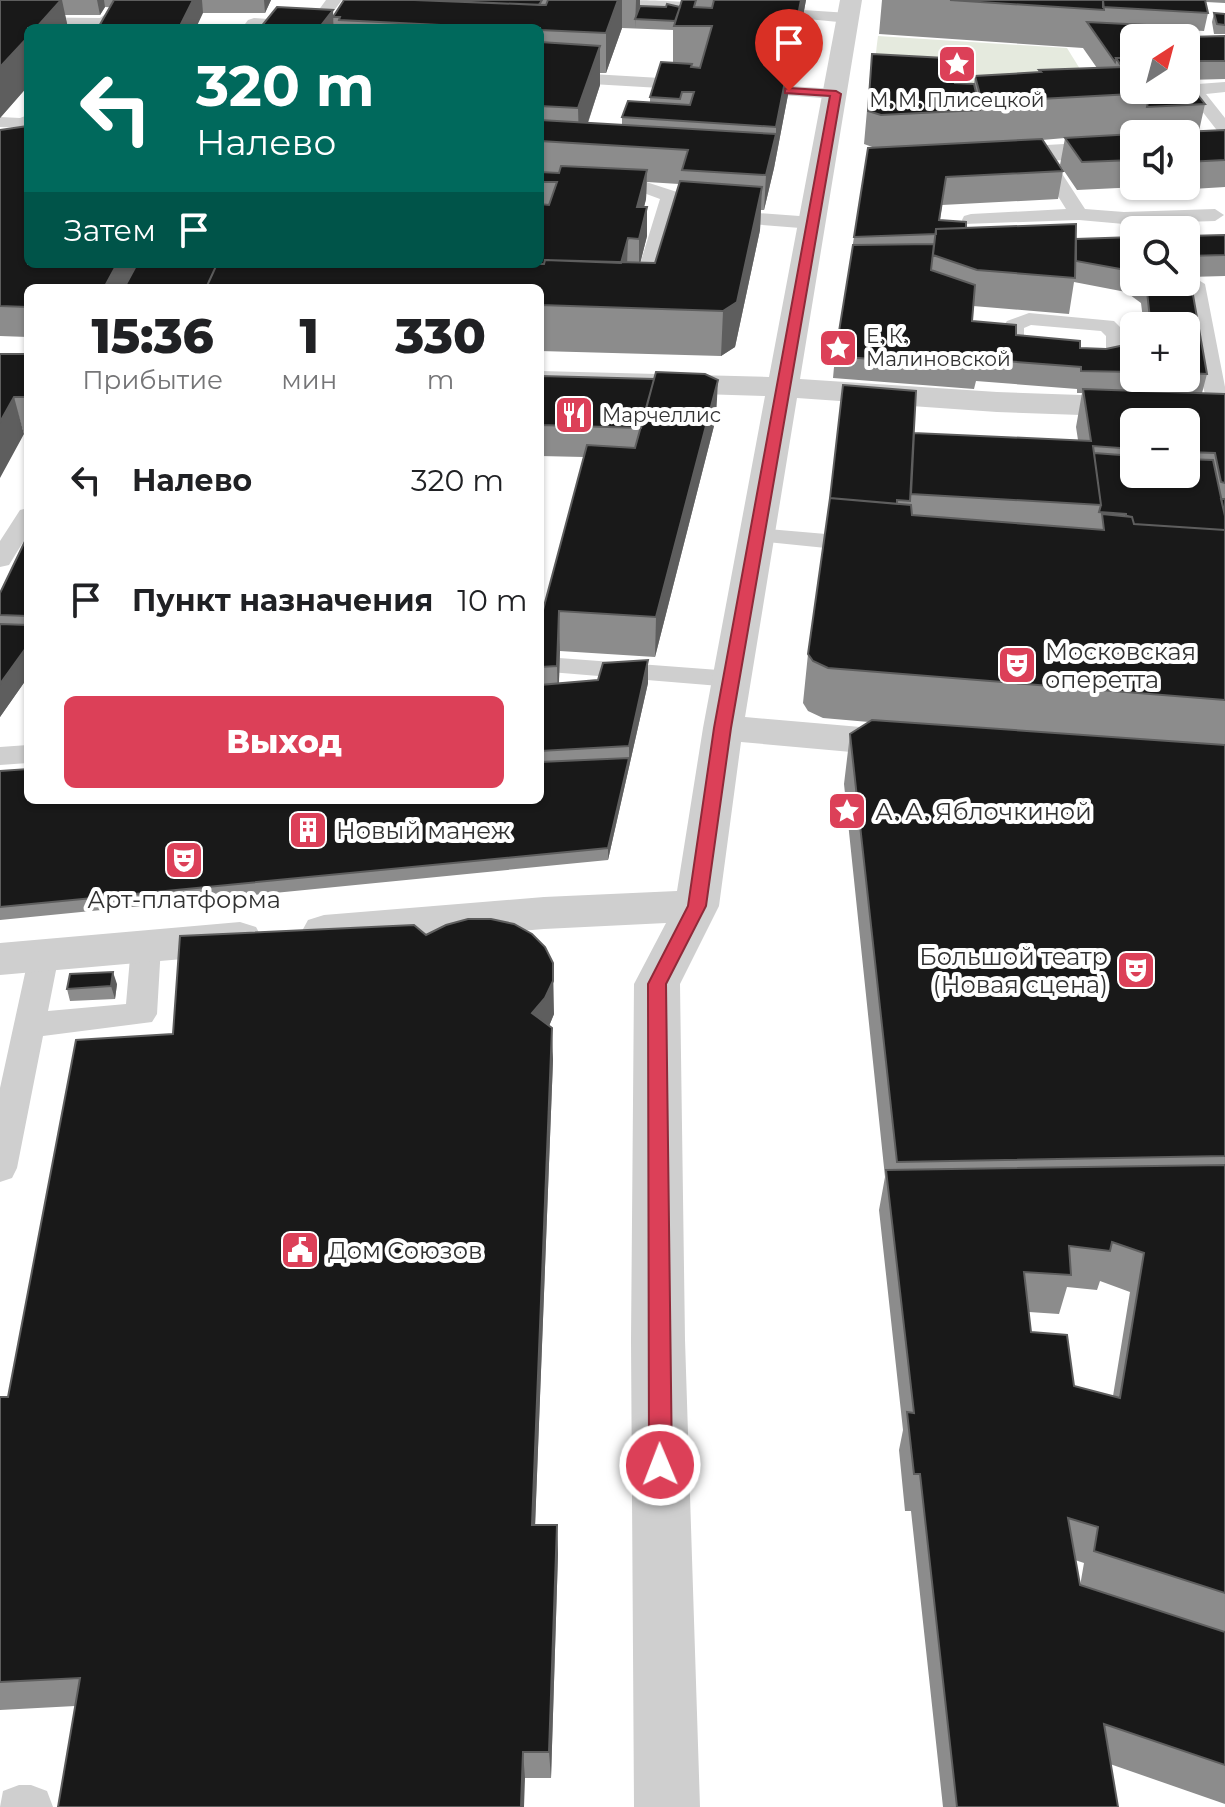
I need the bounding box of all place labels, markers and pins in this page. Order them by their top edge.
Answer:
pin [755,9,823,91]
place icon: М. М. Плисецкой [936,43,978,85]
place label: М. М. Плисецкой [869,88,1045,112]
place label: Е. К. Малиновской [866,324,1011,371]
place icon: Е. К. Малиновской [817,327,859,369]
restaurant icon: Марчеллис [553,394,595,436]
place label: Марчеллис [602,403,721,427]
place label: Московская оперетта [1045,637,1196,694]
theatre icon: Московская оперетта [996,644,1038,686]
place icon: А. А. Яблочкиной [826,790,868,832]
place label: А. А. Яблочкиной [875,797,1092,826]
building icon: Новый манеж [287,809,329,851]
place label: Новый манеж [336,816,511,845]
theatre icon: Арт-платформа [163,839,205,881]
place label: Арт-платформа [87,885,281,914]
place label: Большой театр (Новая сцена) [919,942,1108,999]
theatre icon: Большой театр (Новая сцена) [1115,949,1157,991]
public building icon: Дом Союзов [279,1229,321,1271]
place label: Дом Союзов [328,1236,483,1265]

